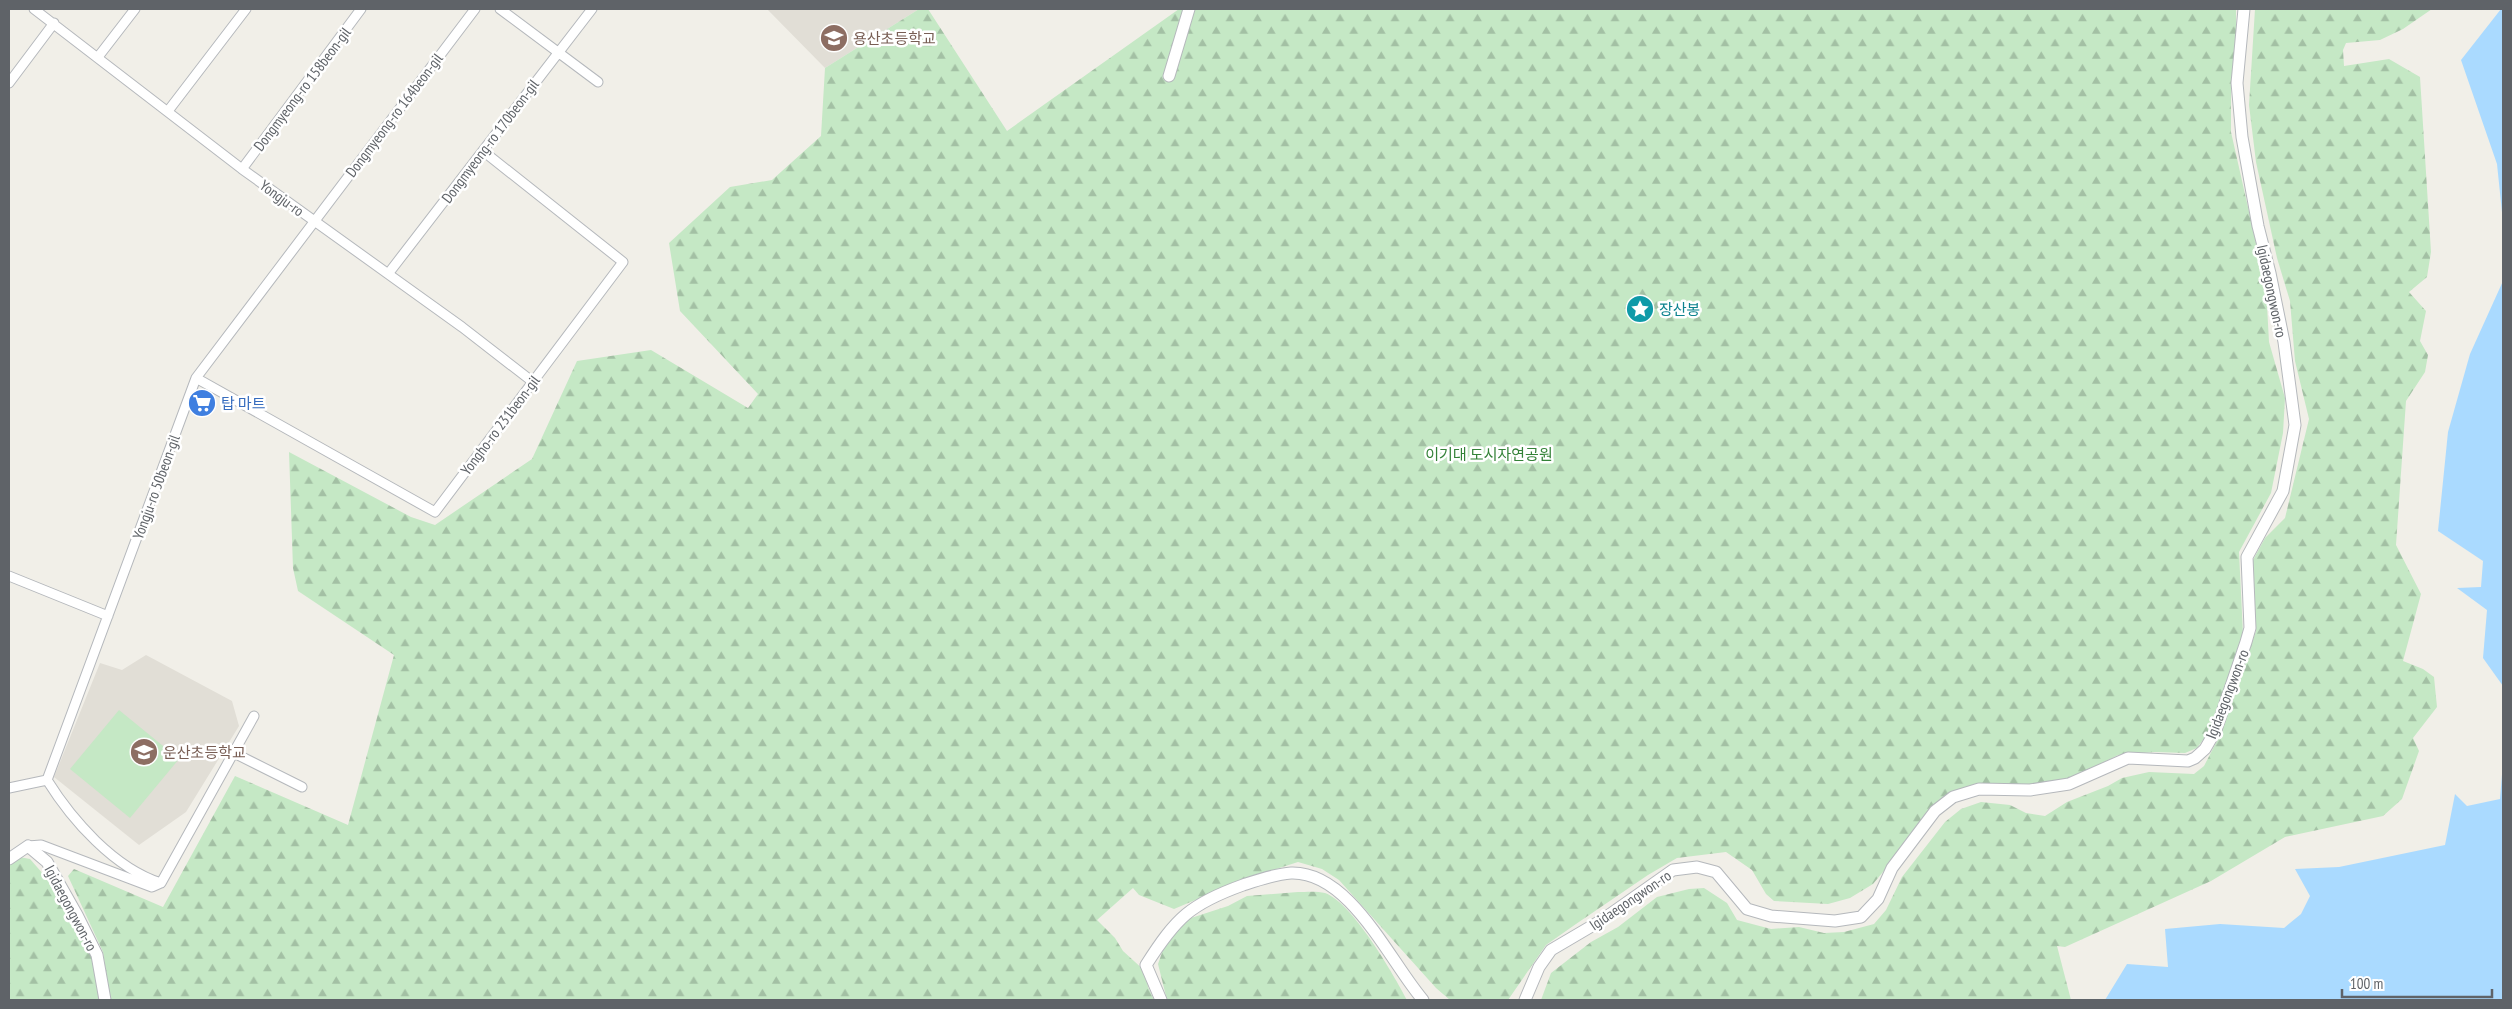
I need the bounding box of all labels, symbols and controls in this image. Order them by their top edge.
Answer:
street label: Dongmyeong-ro 158beon-gil [249,23,355,155]
school or university icon: 용산초등학교 [819,23,849,53]
place label: 용산초등학교 [853,29,936,48]
street label: Dongmyeong-ro 164beon-gil [341,49,447,181]
street label: Dongmyeong-ro 170beon-gil [437,75,543,207]
street label: Yongju-ro [256,176,308,220]
street label: Igidaegongwon-ro [2253,243,2291,339]
place icon: 장산봉 [1625,294,1655,324]
place label: 장산봉 [1659,300,1700,319]
street label: Yongho-ro 231beon-gil [456,371,544,479]
supermarket icon: 탑 마트 [187,388,217,418]
place label: 탑 마트 [221,394,266,413]
street label: Yongju-ro 50beon-gil [128,432,184,542]
park label: 이기대 도시자연공원 [1425,445,1553,464]
street label: Igidaegongwon-ro [2201,646,2253,742]
school or university icon: 운산초등학교 [129,737,159,767]
place label: 운산초등학교 [163,743,246,762]
street label: Igidaegongwon-ro [40,862,102,954]
street label: Igidaegongwon-ro [1585,866,1675,934]
scale bar [2342,966,2492,998]
text: 100 m [2350,974,2383,993]

